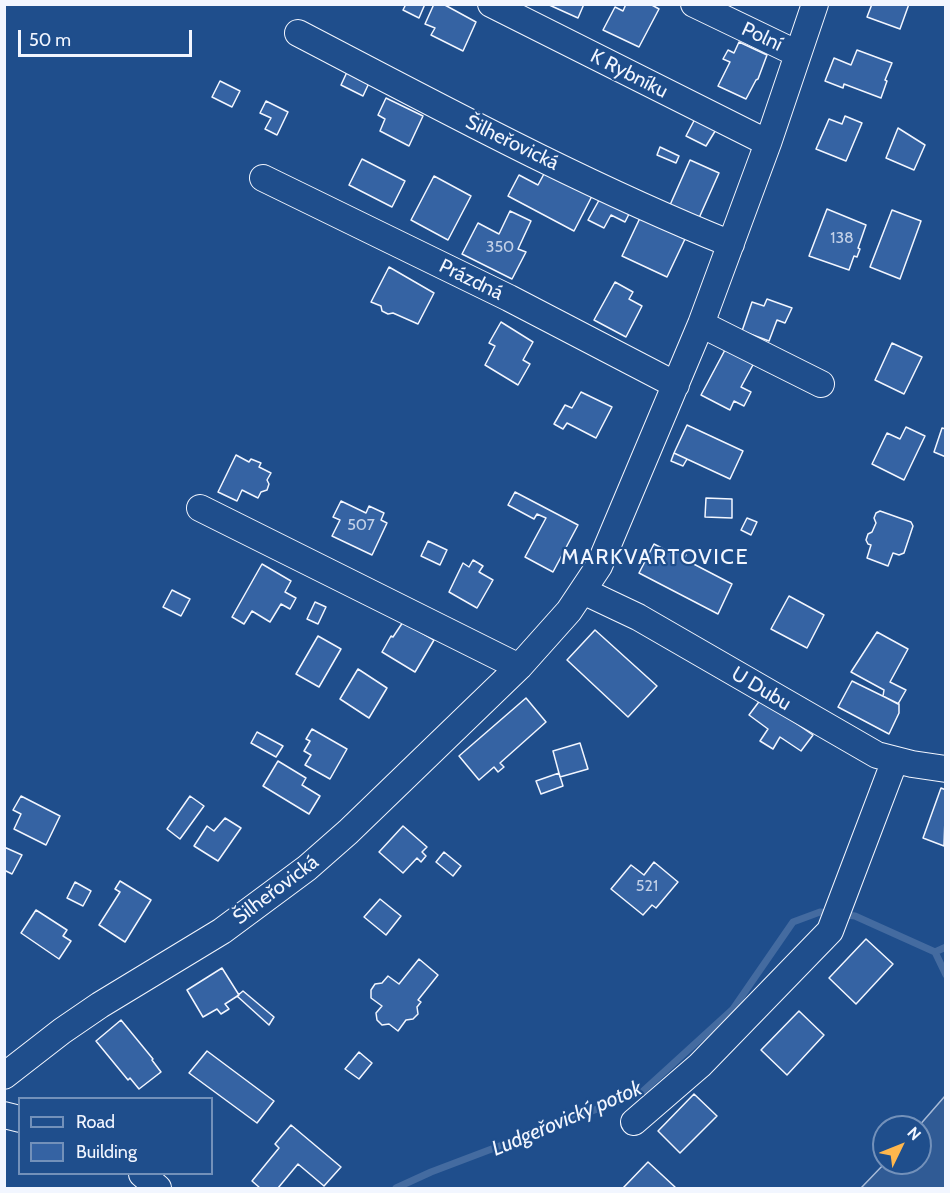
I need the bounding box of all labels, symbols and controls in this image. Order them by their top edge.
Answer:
street label: Polní [738,17,786,57]
scale bar [21,18,195,56]
text: 50 m [29,29,71,51]
street label: K Rybníku [586,44,672,104]
street label: Šilheřovická [462,110,562,176]
house number: 138 [830,228,854,248]
house number: 350 [486,237,514,257]
street label: Prázdná [435,254,507,306]
house number: 507 [347,515,375,535]
district label: MARKVARTOVICE [561,545,749,571]
street label: U Dubu [727,662,795,716]
street label: Šilheřovická [229,850,323,930]
house number: 521 [636,876,658,896]
water label: Ludgeřovický potok [488,1076,646,1162]
legend [18,1097,213,1175]
text: Road [76,1111,115,1133]
north arrow [872,1115,932,1175]
text: N [903,1123,925,1144]
text: Building [76,1141,137,1163]

